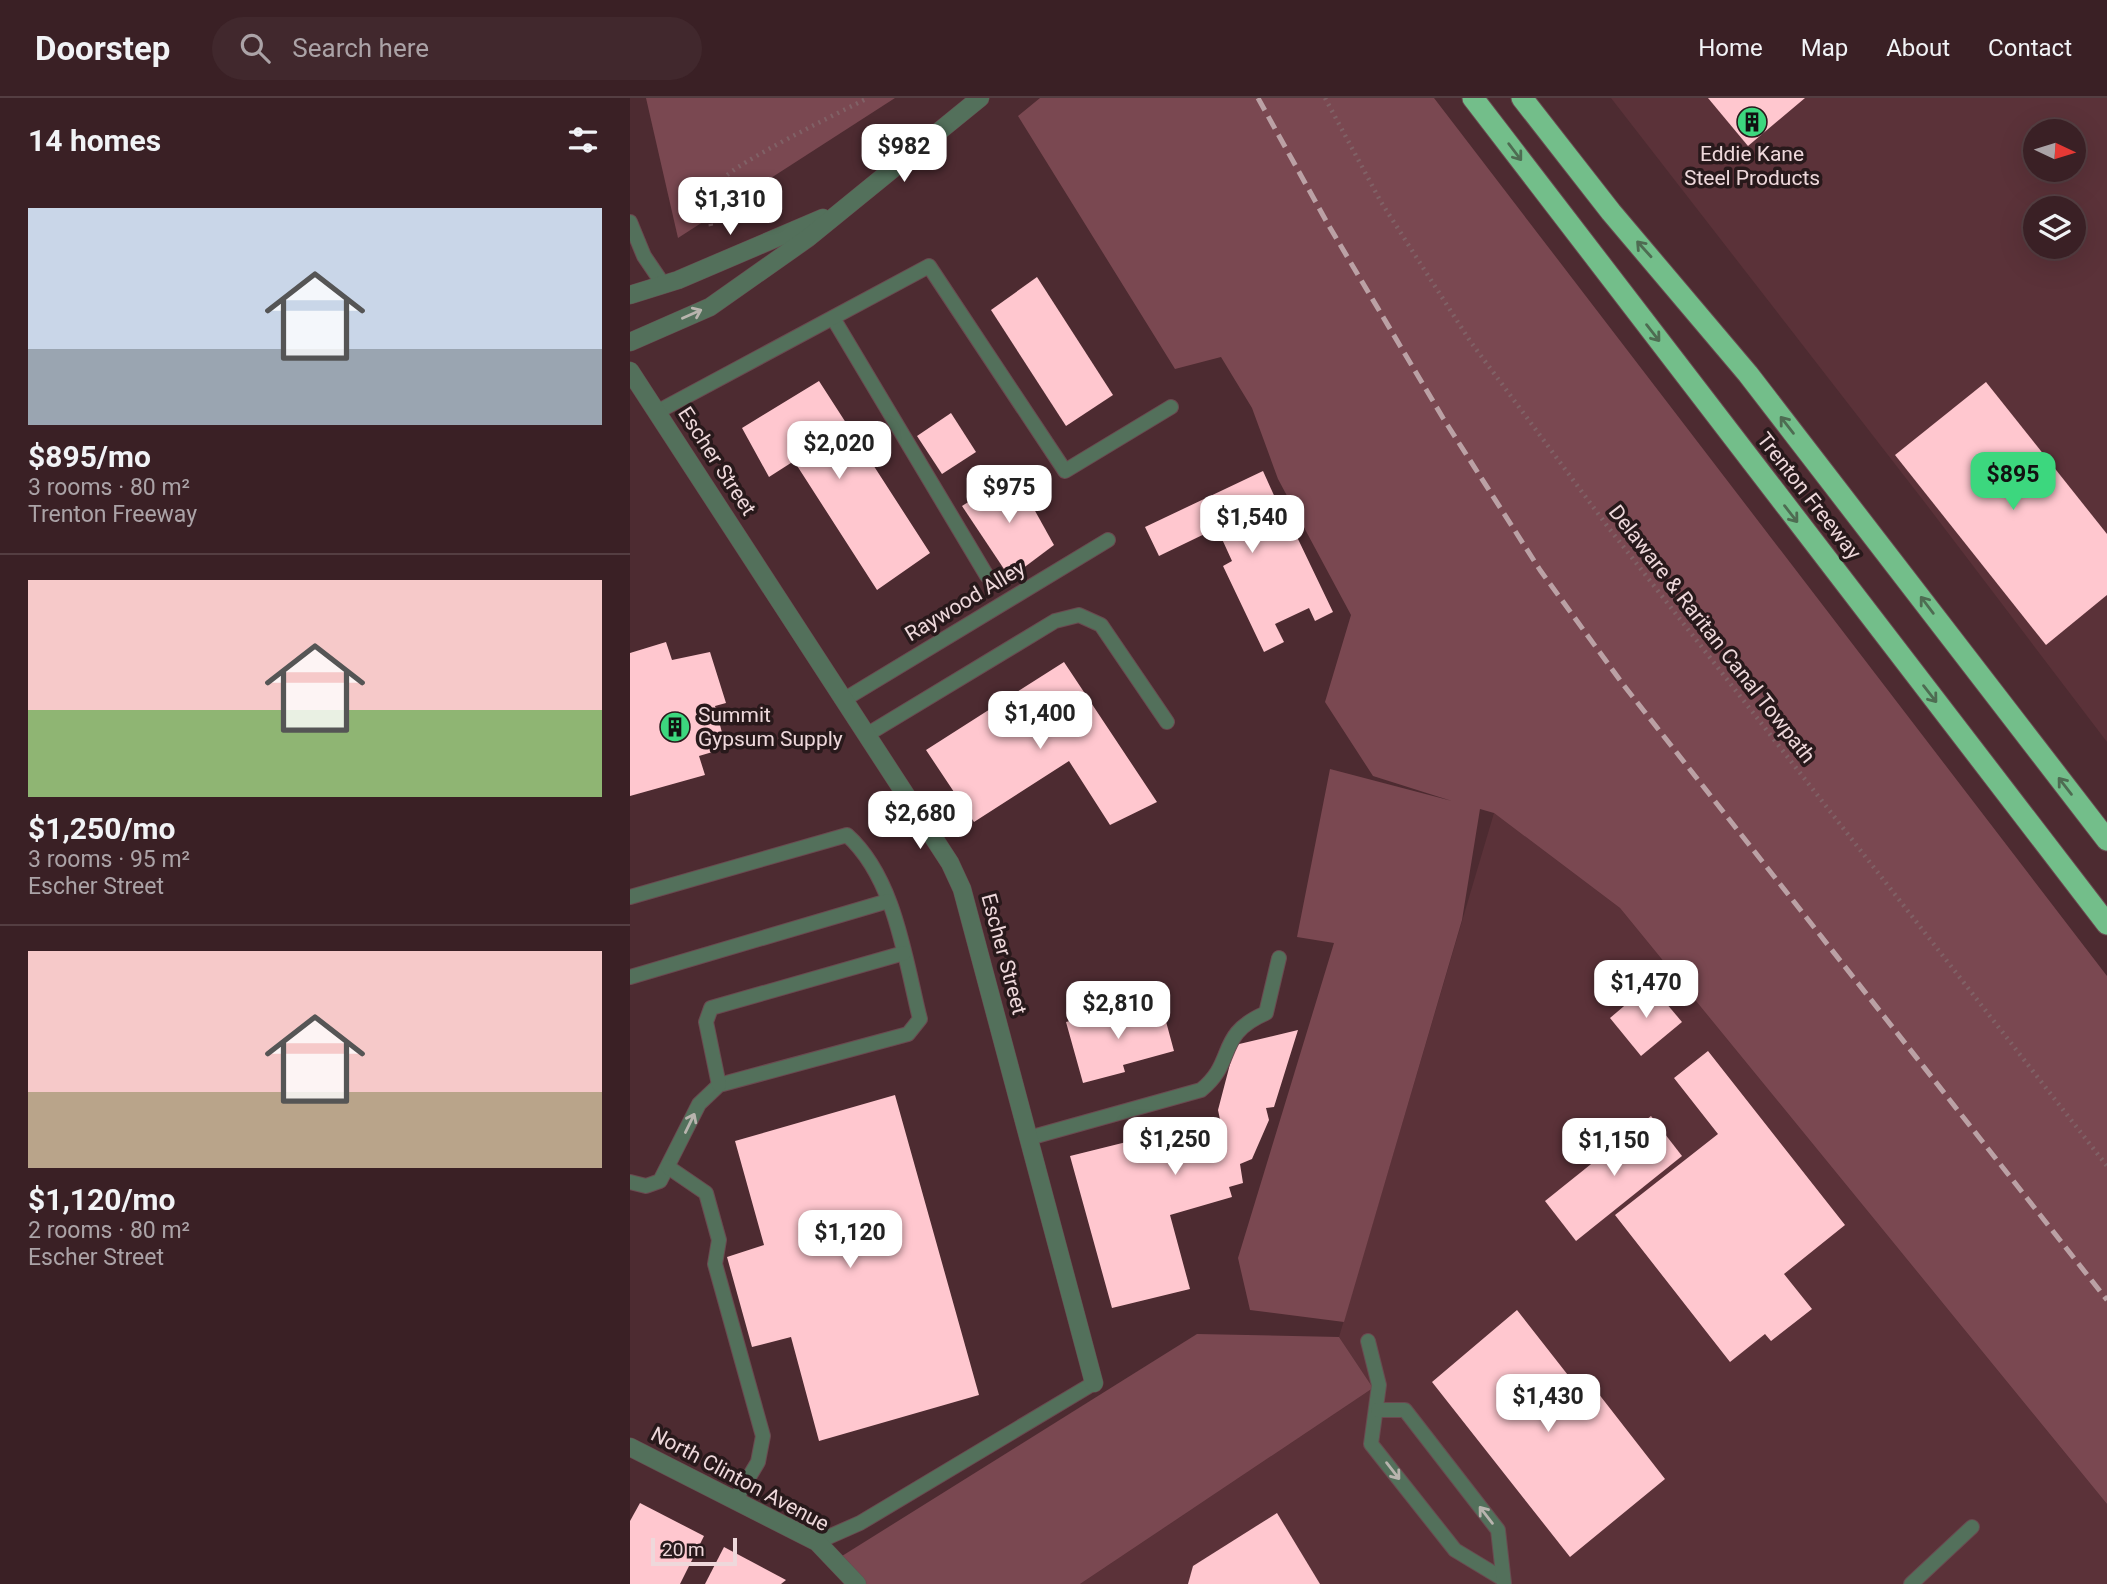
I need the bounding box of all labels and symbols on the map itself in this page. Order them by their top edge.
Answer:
building icon: Eddie Kane Steel Products [1735,105,1769,139]
north arrow [2023,119,2086,182]
pin: $982 [863,125,945,184]
one-way arrow [1508,142,1523,161]
place label: Eddie Kane Steel Products [1684,142,1820,190]
pin: $1,310 [673,178,787,237]
one-way arrow [1636,240,1652,258]
one-way arrow [681,307,703,320]
one-way arrow [1645,323,1660,342]
street label: Escher Street [673,402,761,520]
one-way arrow [1780,417,1795,435]
pin: $2,020 [782,422,896,481]
street label: Trenton Freeway [1752,428,1866,564]
pin: $895 [1972,452,2054,512]
pin: $975 [968,466,1050,525]
pin: $1,540 [1195,496,1309,555]
street label: Delaware & Raritan Canal Towpath [1604,500,1820,768]
one-way arrow [1784,504,1799,522]
street label: Raywood Alley [901,556,1029,646]
one-way arrow [1920,596,1934,615]
one-way arrow [1923,684,1938,703]
pin: $1,400 [983,692,1097,751]
place label: Summit Gypsum Supply [698,703,843,751]
building icon: Summit Gypsum Supply [658,710,692,744]
one-way arrow [2058,777,2072,796]
pin: $2,680 [863,792,977,851]
street label: Escher Street [976,891,1032,1017]
pin: $1,470 [1589,960,1703,1020]
pin: $2,810 [1061,982,1175,1041]
one-way arrow [684,1113,697,1134]
pin: $1,250 [1118,1118,1232,1177]
pin: $1,150 [1557,1118,1671,1178]
pin: $1,120 [793,1210,907,1270]
pin: $1,430 [1491,1374,1605,1434]
street label: North Clinton Avenue [647,1422,833,1536]
one-way arrow [1385,1461,1400,1479]
one-way arrow [1479,1506,1494,1524]
scale bar [651,1535,737,1567]

